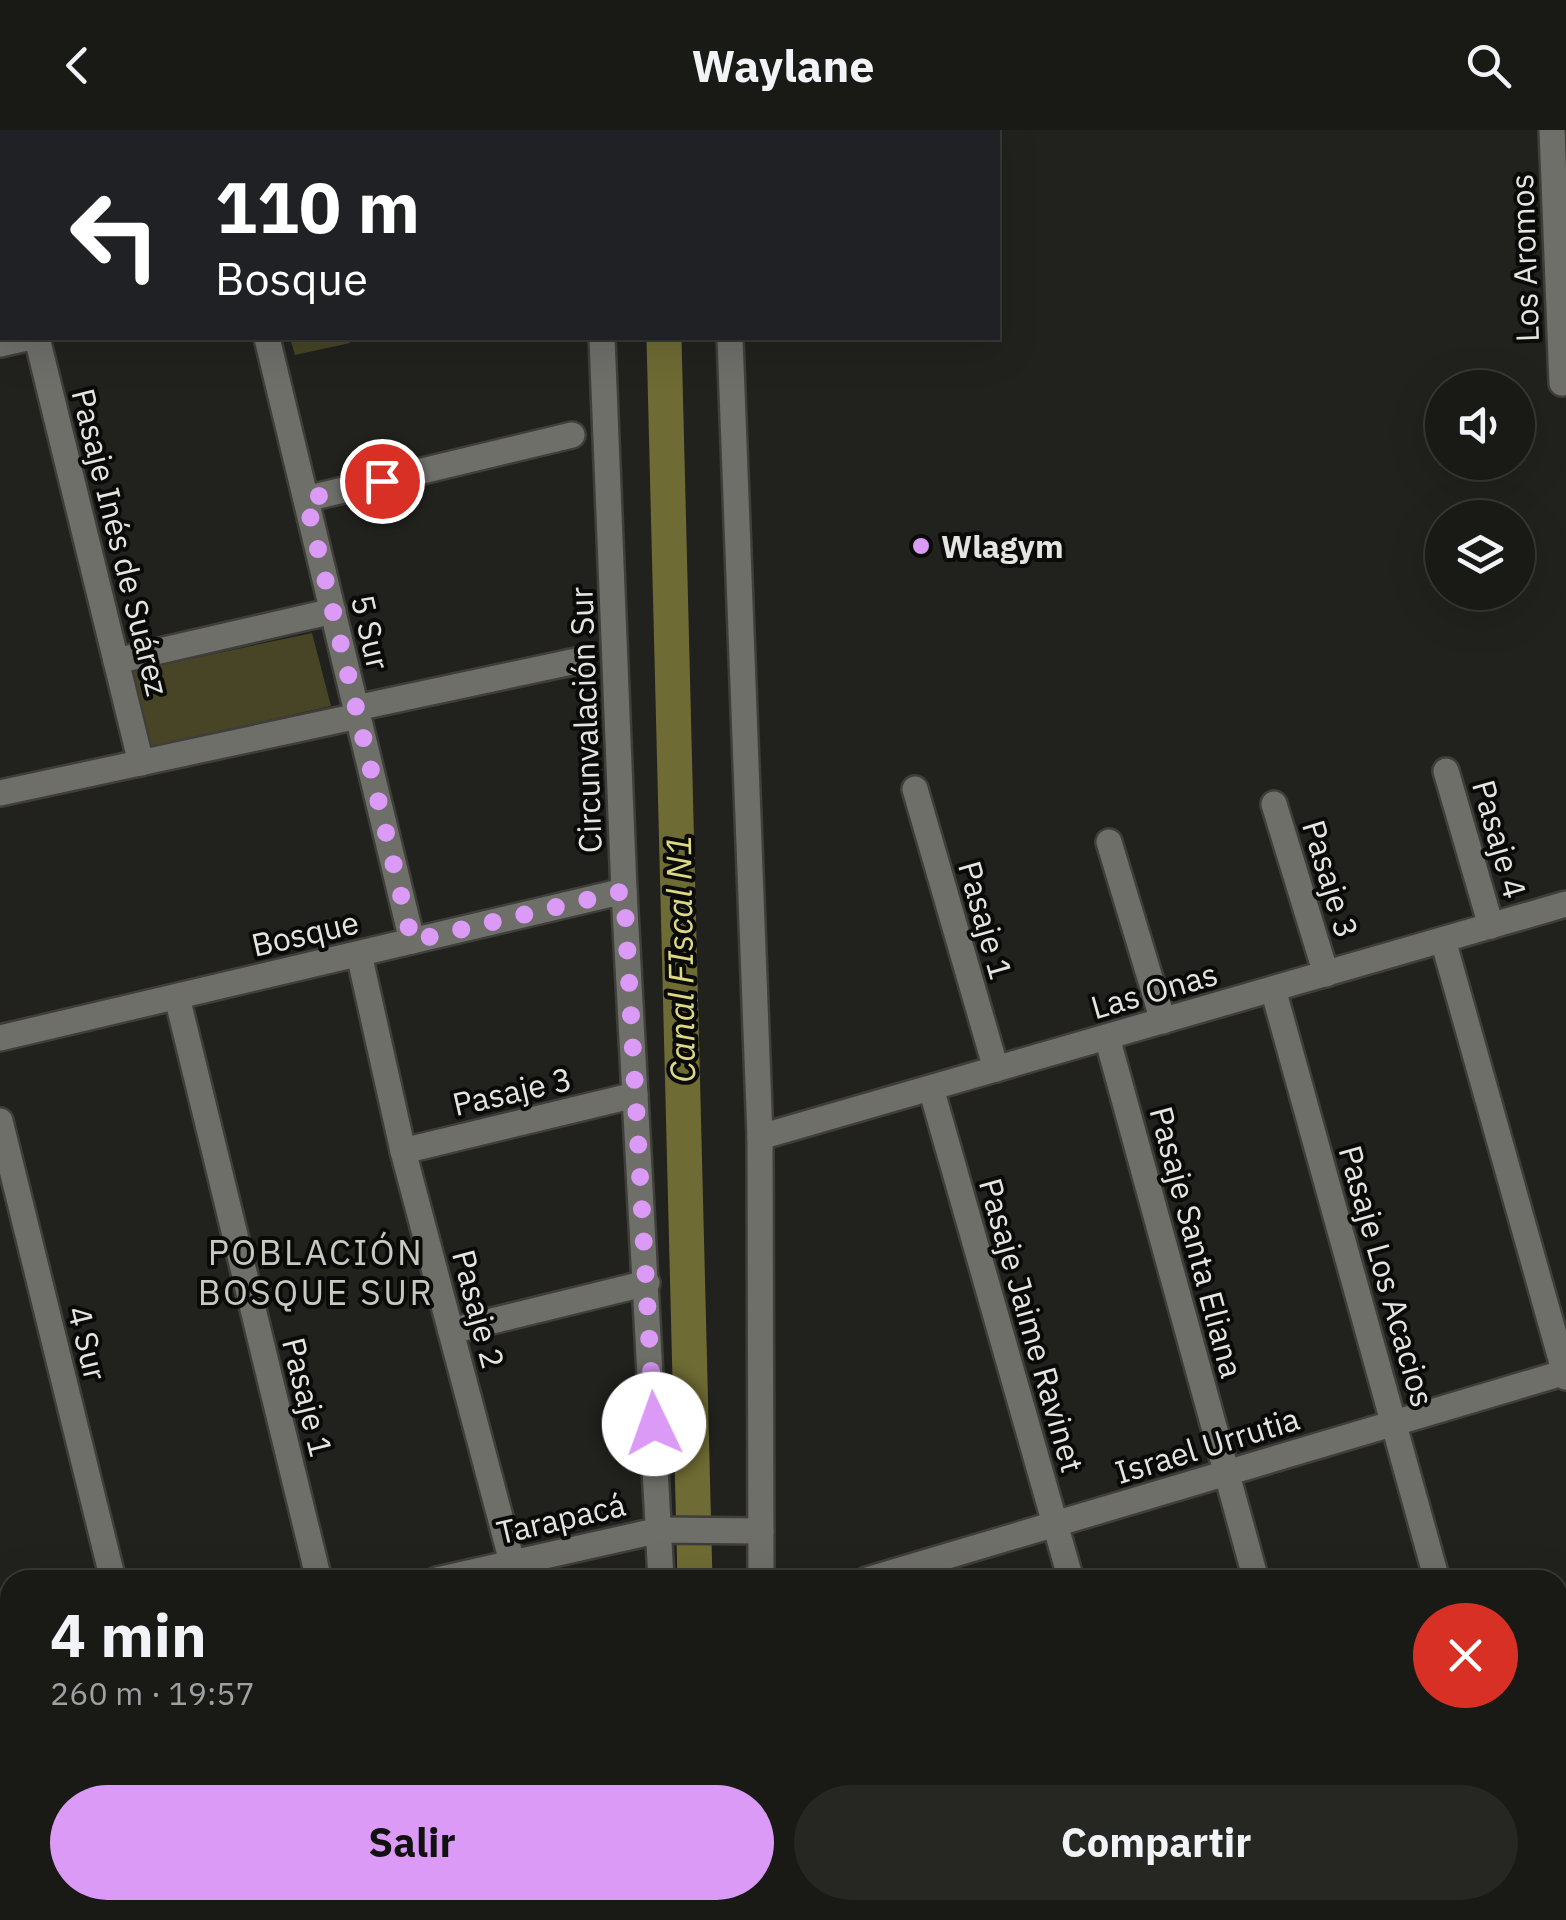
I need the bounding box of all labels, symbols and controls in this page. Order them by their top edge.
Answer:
text: Waylane [691,36,875,94]
icon: back [50,38,105,93]
icon: search [1461,38,1516,93]
text: 110 m [215,161,420,252]
icon: left [50,170,180,300]
street label: Los Aromos [1500,173,1548,343]
text: Bosque [215,249,368,307]
map controls [1425,370,1535,610]
button: sound [1425,370,1535,480]
street label: Pasaje Inés de Suárez [63,384,179,700]
pin [340,439,425,524]
icon: arrive [355,454,410,509]
button: layers [1425,500,1535,610]
place label: Wlagym [941,525,1064,567]
marker: Wlagym [910,535,932,557]
street label: Circunvalación Sur [559,586,611,854]
street label: 5 Sur [342,591,400,674]
street label: Pasaje 4 [1463,775,1537,903]
street label: Pasaje 3 [1293,815,1369,943]
water label: Canal FIscal N1 [655,835,705,1083]
street label: Pasaje 1 [949,856,1023,984]
street label: Bosque [247,900,363,966]
street label: Las Onas [1086,952,1222,1028]
street label: Pasaje 3 [448,1057,576,1125]
street label: Pasaje Santa Eliana [1141,1102,1253,1382]
street label: Pasaje Los Acacios [1330,1140,1444,1412]
street label: Pasaje Jaime Ravinet [970,1173,1094,1477]
district label: POBLACIÓN BOSQUE SUR [198,1229,434,1315]
street label: Pasaje 2 [443,1245,515,1373]
street label: 4 Sur [59,1301,118,1385]
street label: Pasaje 1 [273,1333,343,1461]
position arrow [602,1372,706,1476]
street label: Israel Urrutia [1110,1397,1304,1493]
street label: Tarapacá [493,1483,629,1553]
text: 4 min [50,1595,207,1674]
button: close [1413,1603,1518,1708]
text: 260 m · 19:57 [50,1672,255,1714]
button: Salir [50,1785,774,1900]
button: Compartir [794,1785,1518,1900]

